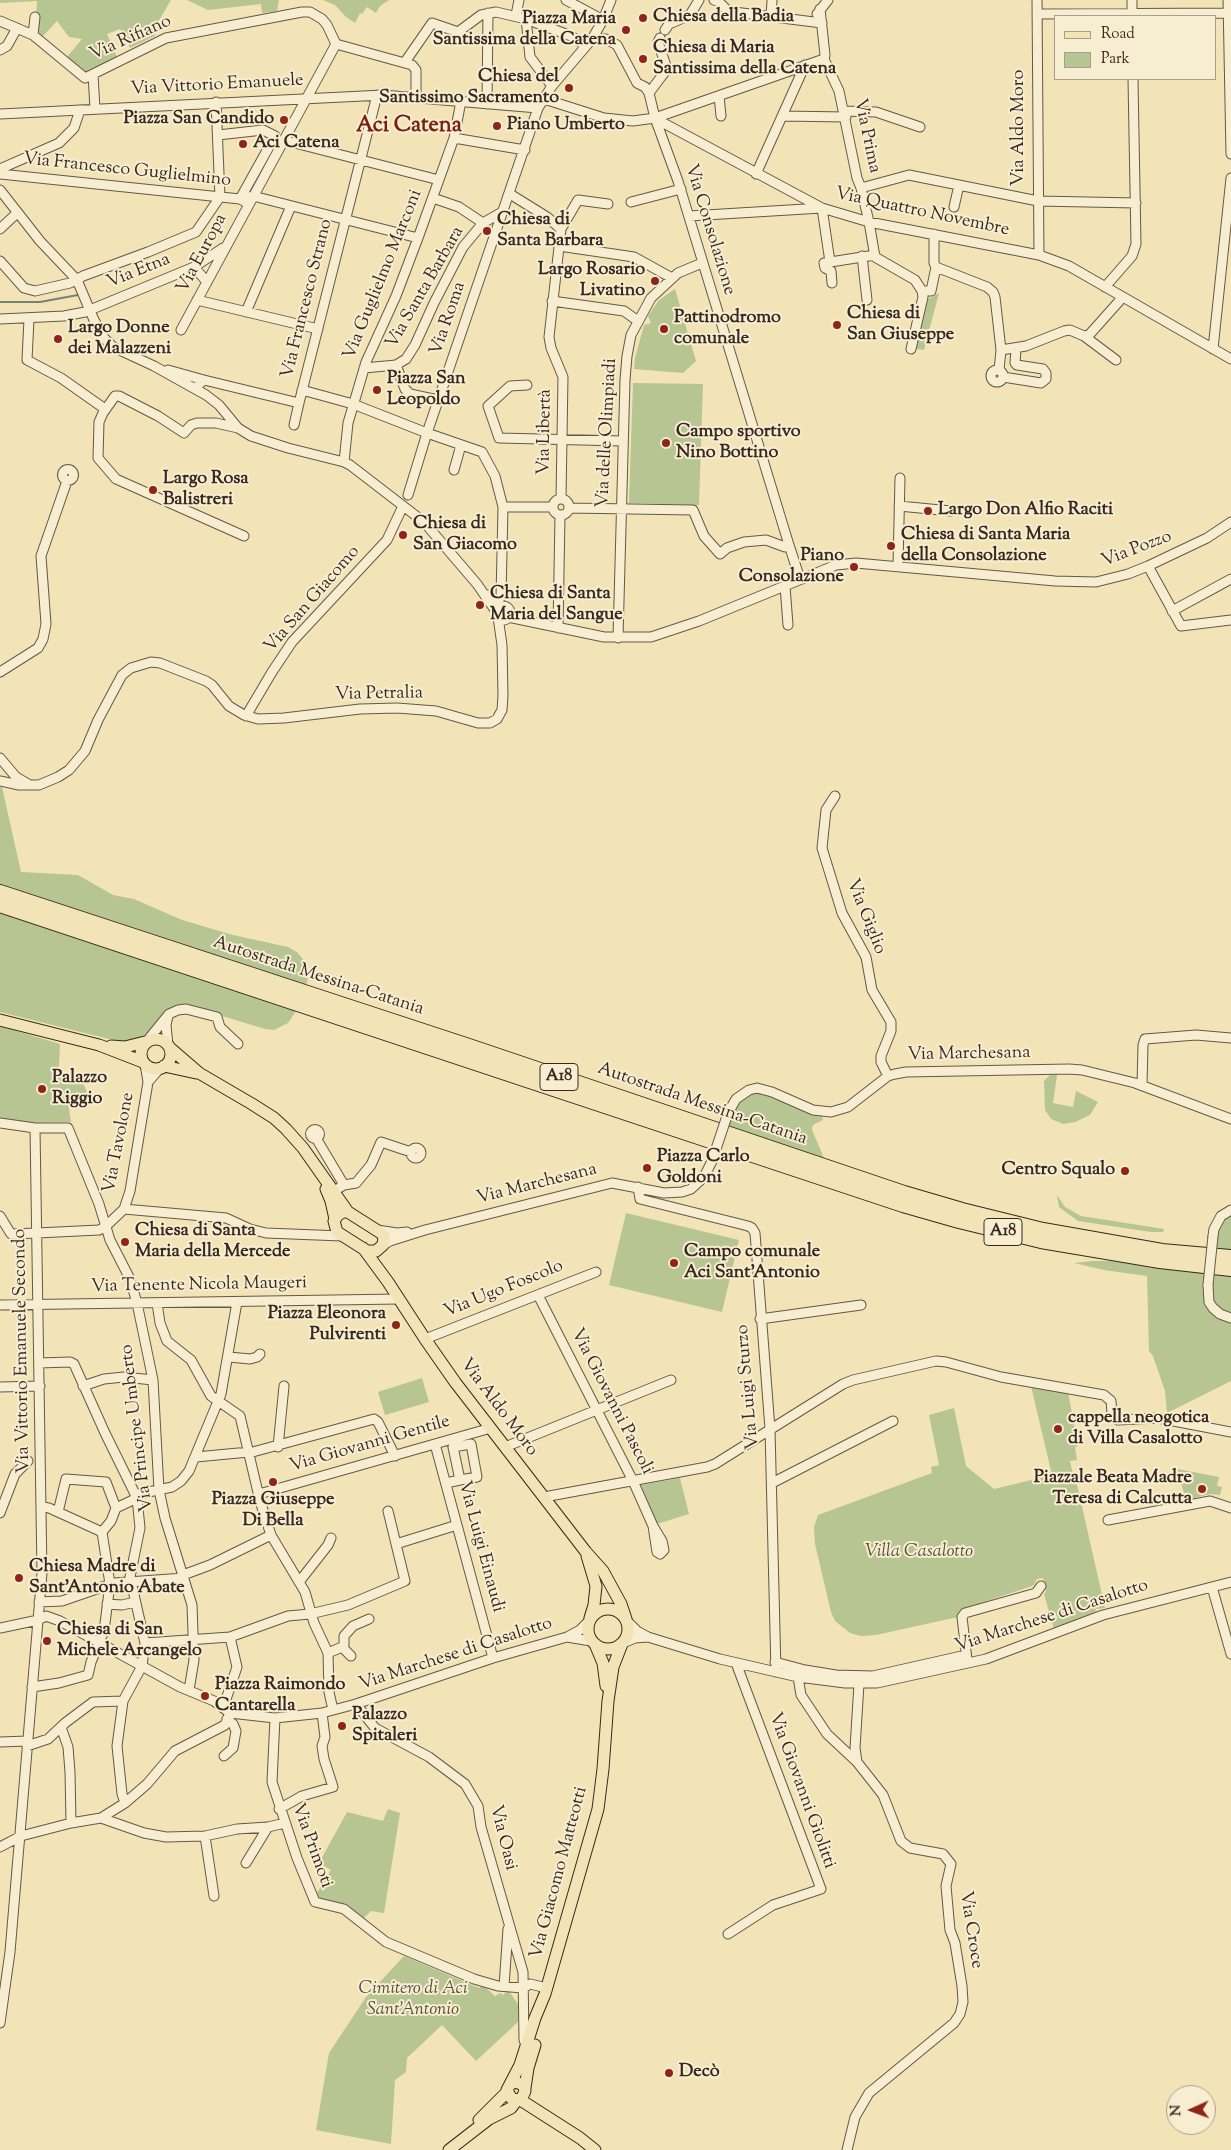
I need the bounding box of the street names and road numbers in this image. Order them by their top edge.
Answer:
street label: Via Rifiano [87,11,175,67]
street label: Via Aldo Moro [1009,70,1031,186]
street label: Via Vittorio Emanuele [130,71,304,101]
street label: Via Prima [848,97,884,175]
street label: Via Francesco Guglielmino [22,149,232,193]
street label: Via Consolazione [679,162,739,298]
street label: Via Quattro Novembre [833,184,1011,242]
street label: Via Guglielmo Marconi [340,187,428,363]
street label: Via Europa [173,211,233,297]
street label: Via Francesco Strano [278,217,338,381]
street label: Via Santa Barbara [382,223,470,353]
street label: Via Etna [104,249,174,295]
street label: Via Roma [426,279,472,359]
street label: Via delle Olimpiadi [593,358,623,508]
street label: Via Libertà [534,389,558,475]
street label: Via Pozzo [1099,527,1175,573]
street label: Via San Giacomo [261,542,365,658]
street label: Via Petralia [335,683,423,707]
street label: Via Giglio [840,876,890,958]
street label: Autostrada Messina-Catania [210,933,426,1021]
street label: Via Marchesana [907,1043,1031,1067]
street label: Autostrada Messina-Catania [594,1059,810,1151]
road number: A18 [540,1064,578,1090]
street label: Via Tavolone [100,1091,140,1195]
street label: Via Marchesana [475,1160,599,1210]
road number: A18 [984,1218,1022,1246]
street label: Via Vittorio Emanuele Secondo [10,1229,36,1473]
street label: Via Ugo Foscolo [441,1256,567,1324]
street label: Via Tenente Nicola Maugeri [91,1273,307,1299]
street label: Via Luigi Sturzo [733,1324,765,1450]
street label: Via Giovanni Pascoli [565,1325,657,1479]
street label: Via Principe Umberto [117,1343,159,1513]
street label: Via Aldo Moro [454,1355,542,1461]
street label: Via Giovanni Gentile [287,1412,453,1478]
street label: Via Luigi Einaudi [452,1479,508,1615]
street label: Via Marchese di Casalotto [953,1576,1151,1658]
street label: Via Marchese di Casalotto [357,1614,555,1696]
street label: Via Giovanni Giolitti [763,1710,839,1872]
street label: Via Giacomo Matteotti [527,1784,593,1962]
street label: Via Primoti [286,1801,336,1891]
street label: Via Oasi [483,1803,521,1873]
street label: Via Croce [953,1890,987,1970]

